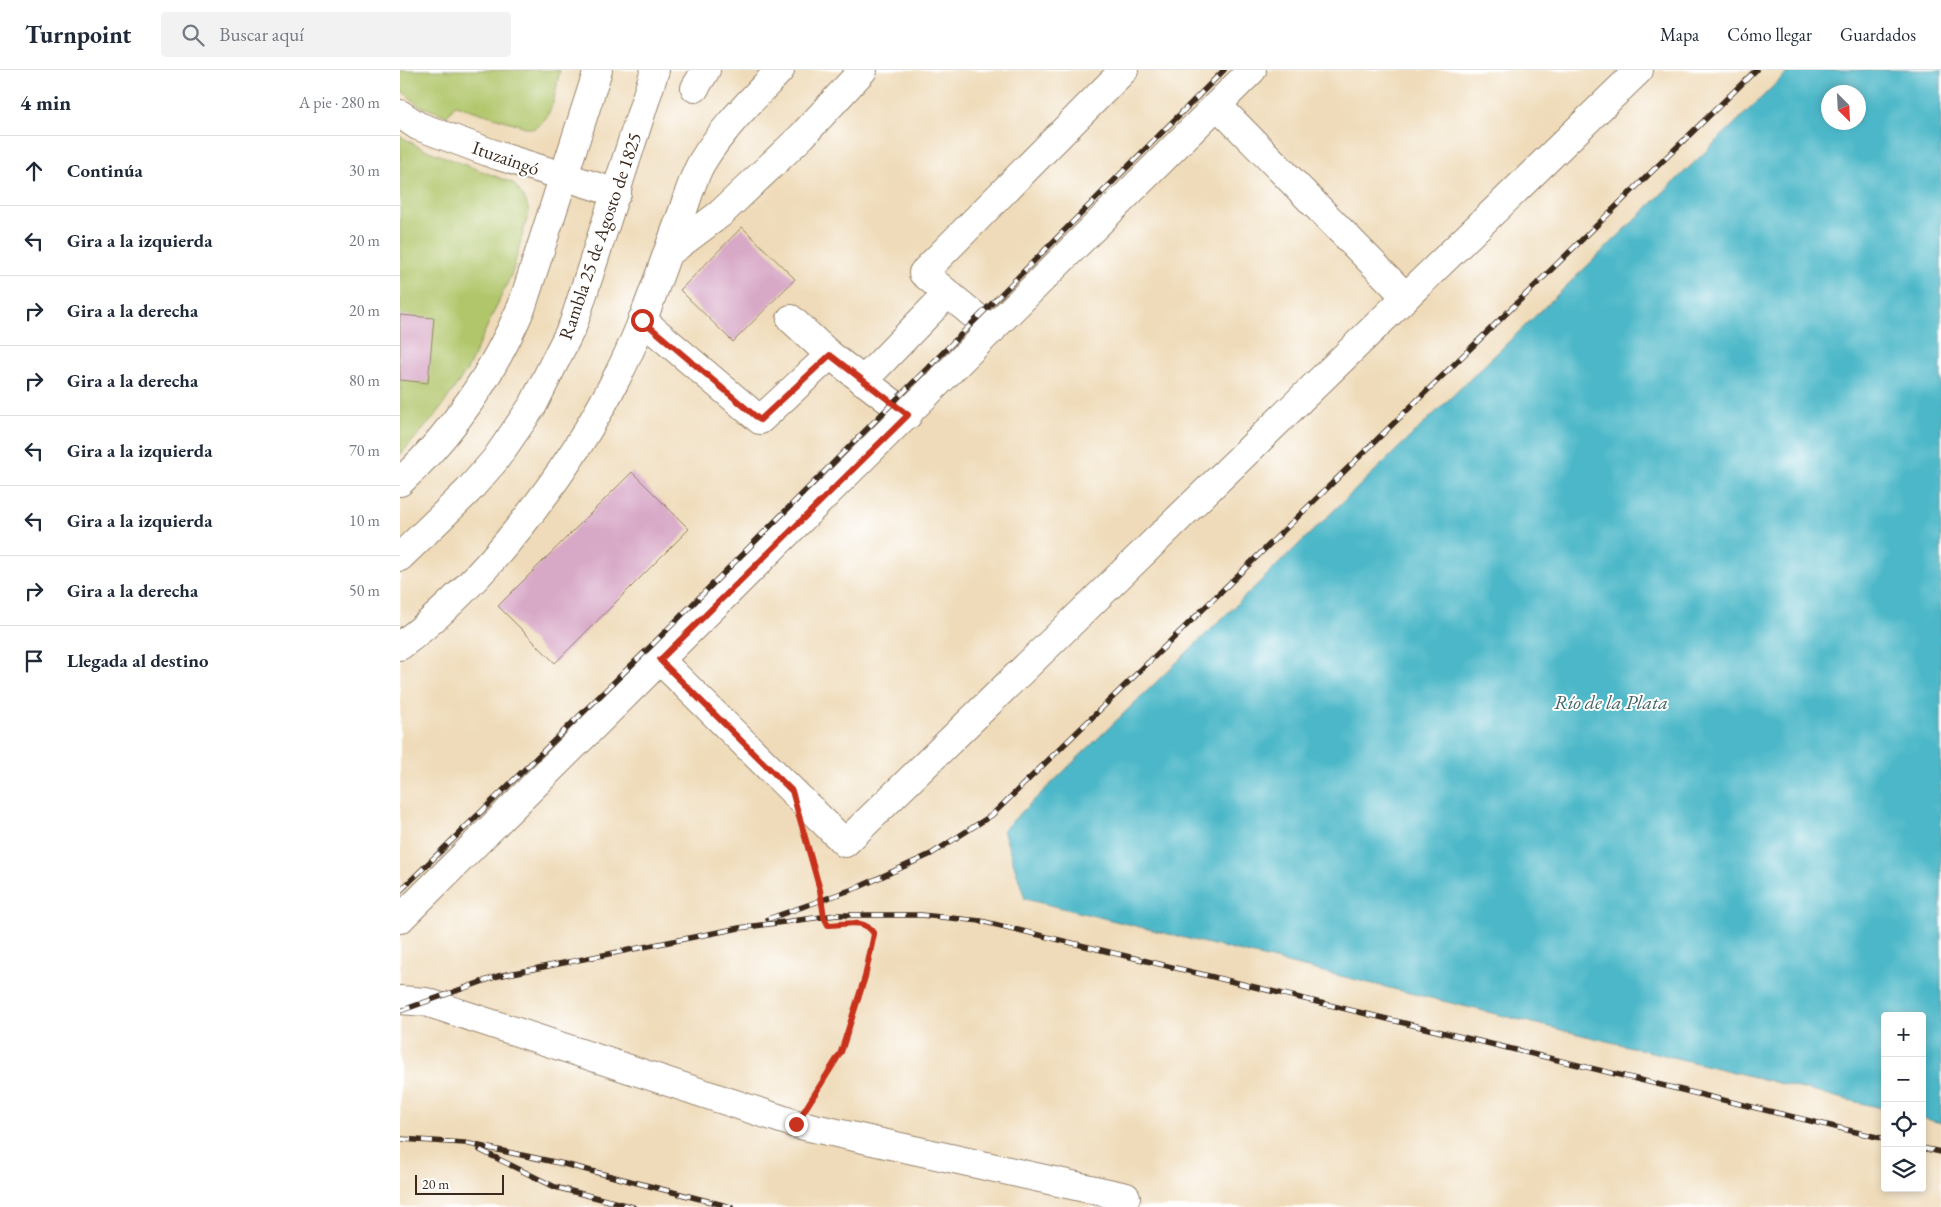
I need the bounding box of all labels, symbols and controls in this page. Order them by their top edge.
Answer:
search box [161,12,511,57]
text: Turnpoint [25,19,131,50]
icon: search [179,21,207,49]
text: Buscar aquí [219,22,304,47]
text: Mapa [1660,23,1699,46]
text: Cómo llegar [1727,23,1812,46]
text: Guardados [1840,23,1916,46]
north arrow [1821,85,1866,130]
text: 4 min [20,89,71,116]
text: A pie · 280 m [299,92,380,113]
street label: Rambla 25 de Agosto de 1825 [553,129,647,343]
street label: Ituzaingó [469,135,543,181]
icon: ahead [20,157,48,185]
text: Continúa [67,158,143,183]
text: 30 m [349,160,380,181]
icon: left [20,227,48,255]
text: Gira a la izquierda [67,228,213,253]
text: 20 m [349,230,380,251]
icon: right [20,297,48,325]
text: Gira a la derecha [67,298,198,323]
text: 20 m [349,300,380,321]
route start [631,309,654,332]
icon: right [20,367,48,395]
text: Gira a la derecha [67,368,198,393]
text: 80 m [349,370,380,391]
icon: left [20,437,48,465]
text: Gira a la izquierda [67,438,213,463]
text: 70 m [349,440,380,461]
icon: left [20,507,48,535]
text: Gira a la izquierda [67,508,213,533]
text: 10 m [349,510,380,531]
icon: right [20,577,48,605]
text: Gira a la derecha [67,578,198,603]
text: 50 m [349,580,380,601]
icon: arrive [20,647,48,675]
text: Llegada al destino [67,648,209,673]
water label: Río de la Plata [1554,689,1668,715]
map controls [1881,1012,1926,1192]
button: + [1881,1012,1926,1057]
button: − [1881,1057,1926,1102]
button: locate [1881,1102,1926,1147]
route end [785,1113,808,1136]
button: layers [1881,1147,1926,1192]
scale bar [415,1172,504,1195]
text: 20 m [422,1175,449,1193]

